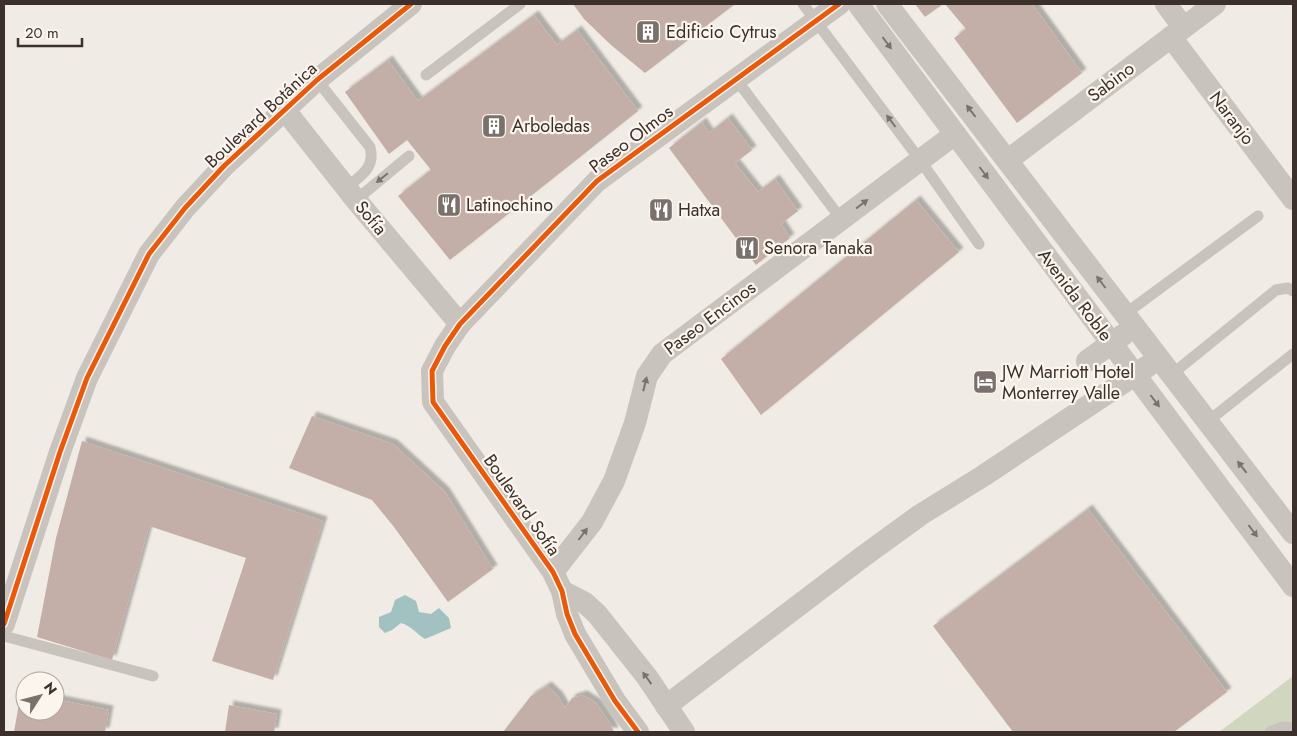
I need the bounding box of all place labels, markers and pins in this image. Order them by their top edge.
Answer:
building icon: Edificio Cytrus [635,19,661,45]
place label: Edificio Cytrus [666,19,777,45]
building icon: Arboledas [481,113,507,139]
place label: Arboledas [512,113,590,139]
restaurant icon: Latinochino [436,192,462,218]
place label: Latinochino [466,192,553,218]
restaurant icon: Hatxa [648,197,674,223]
place label: Hatxa [678,197,720,223]
restaurant icon: Senora Tanaka [734,235,760,261]
place label: Senora Tanaka [764,235,873,261]
place label: JW Marriott Hotel Monterrey Valle [1000,359,1134,406]
hotel icon: JW Marriott Hotel Monterrey Valle [972,369,998,395]

